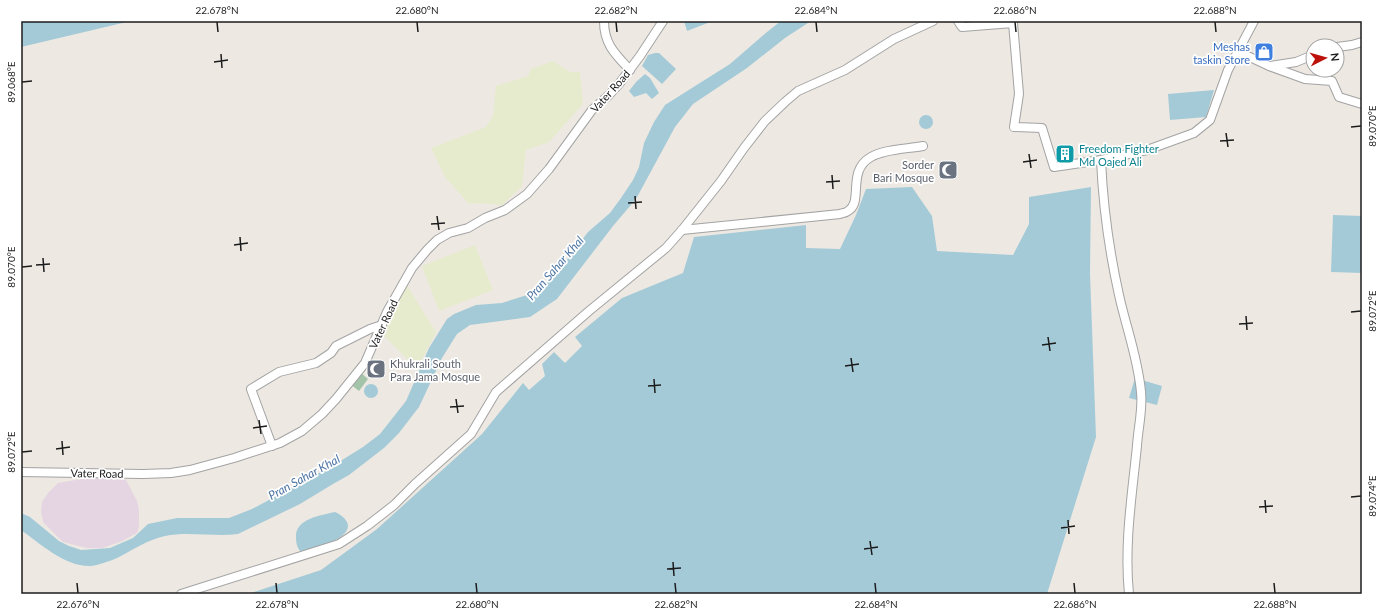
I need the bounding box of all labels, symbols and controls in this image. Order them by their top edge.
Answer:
text: 22.678°N [195,4,239,16]
text: 22.680°N [395,4,439,16]
text: 22.682°N [594,4,638,16]
text: 22.684°N [794,4,838,16]
text: 22.686°N [993,4,1037,16]
text: 22.688°N [1193,4,1237,16]
north arrow [1305,38,1345,78]
place label: Meshas taskin Store [1193,40,1250,66]
shop icon: Meshas taskin Store [1253,41,1275,63]
text: N [1329,52,1342,62]
text: 89.068°E [5,61,17,103]
street label: Vater Road [588,67,632,115]
text: 89.070°E [1366,105,1378,147]
place label: Freedom Fighter Md Oajed Ali [1079,142,1159,168]
building icon: Freedom Fighter Md Oajed Ali [1054,143,1076,165]
place label: Sorder Bari Mosque [873,158,934,184]
mosque icon: Sorder Bari Mosque [937,159,959,181]
water label: Pran Sahar Khal [523,233,587,303]
text: 89.070°E [5,246,17,288]
text: 89.072°E [1366,290,1378,332]
street label: Vater Road [366,297,400,351]
place label: Khukrali South Para Jama Mosque [390,357,480,383]
mosque icon: Khukrali South Para Jama Mosque [365,358,387,380]
text: 89.072°E [5,431,17,473]
water label: Pran Sahar Khal [266,451,343,503]
street label: Vater Road [71,466,123,480]
text: 89.074°E [1366,475,1378,517]
text: 22.676°N [56,598,100,610]
text: 22.678°N [255,598,299,610]
text: 22.680°N [455,598,499,610]
text: 22.682°N [654,598,698,610]
text: 22.684°N [854,598,898,610]
text: 22.686°N [1053,598,1097,610]
text: 22.688°N [1253,598,1297,610]

